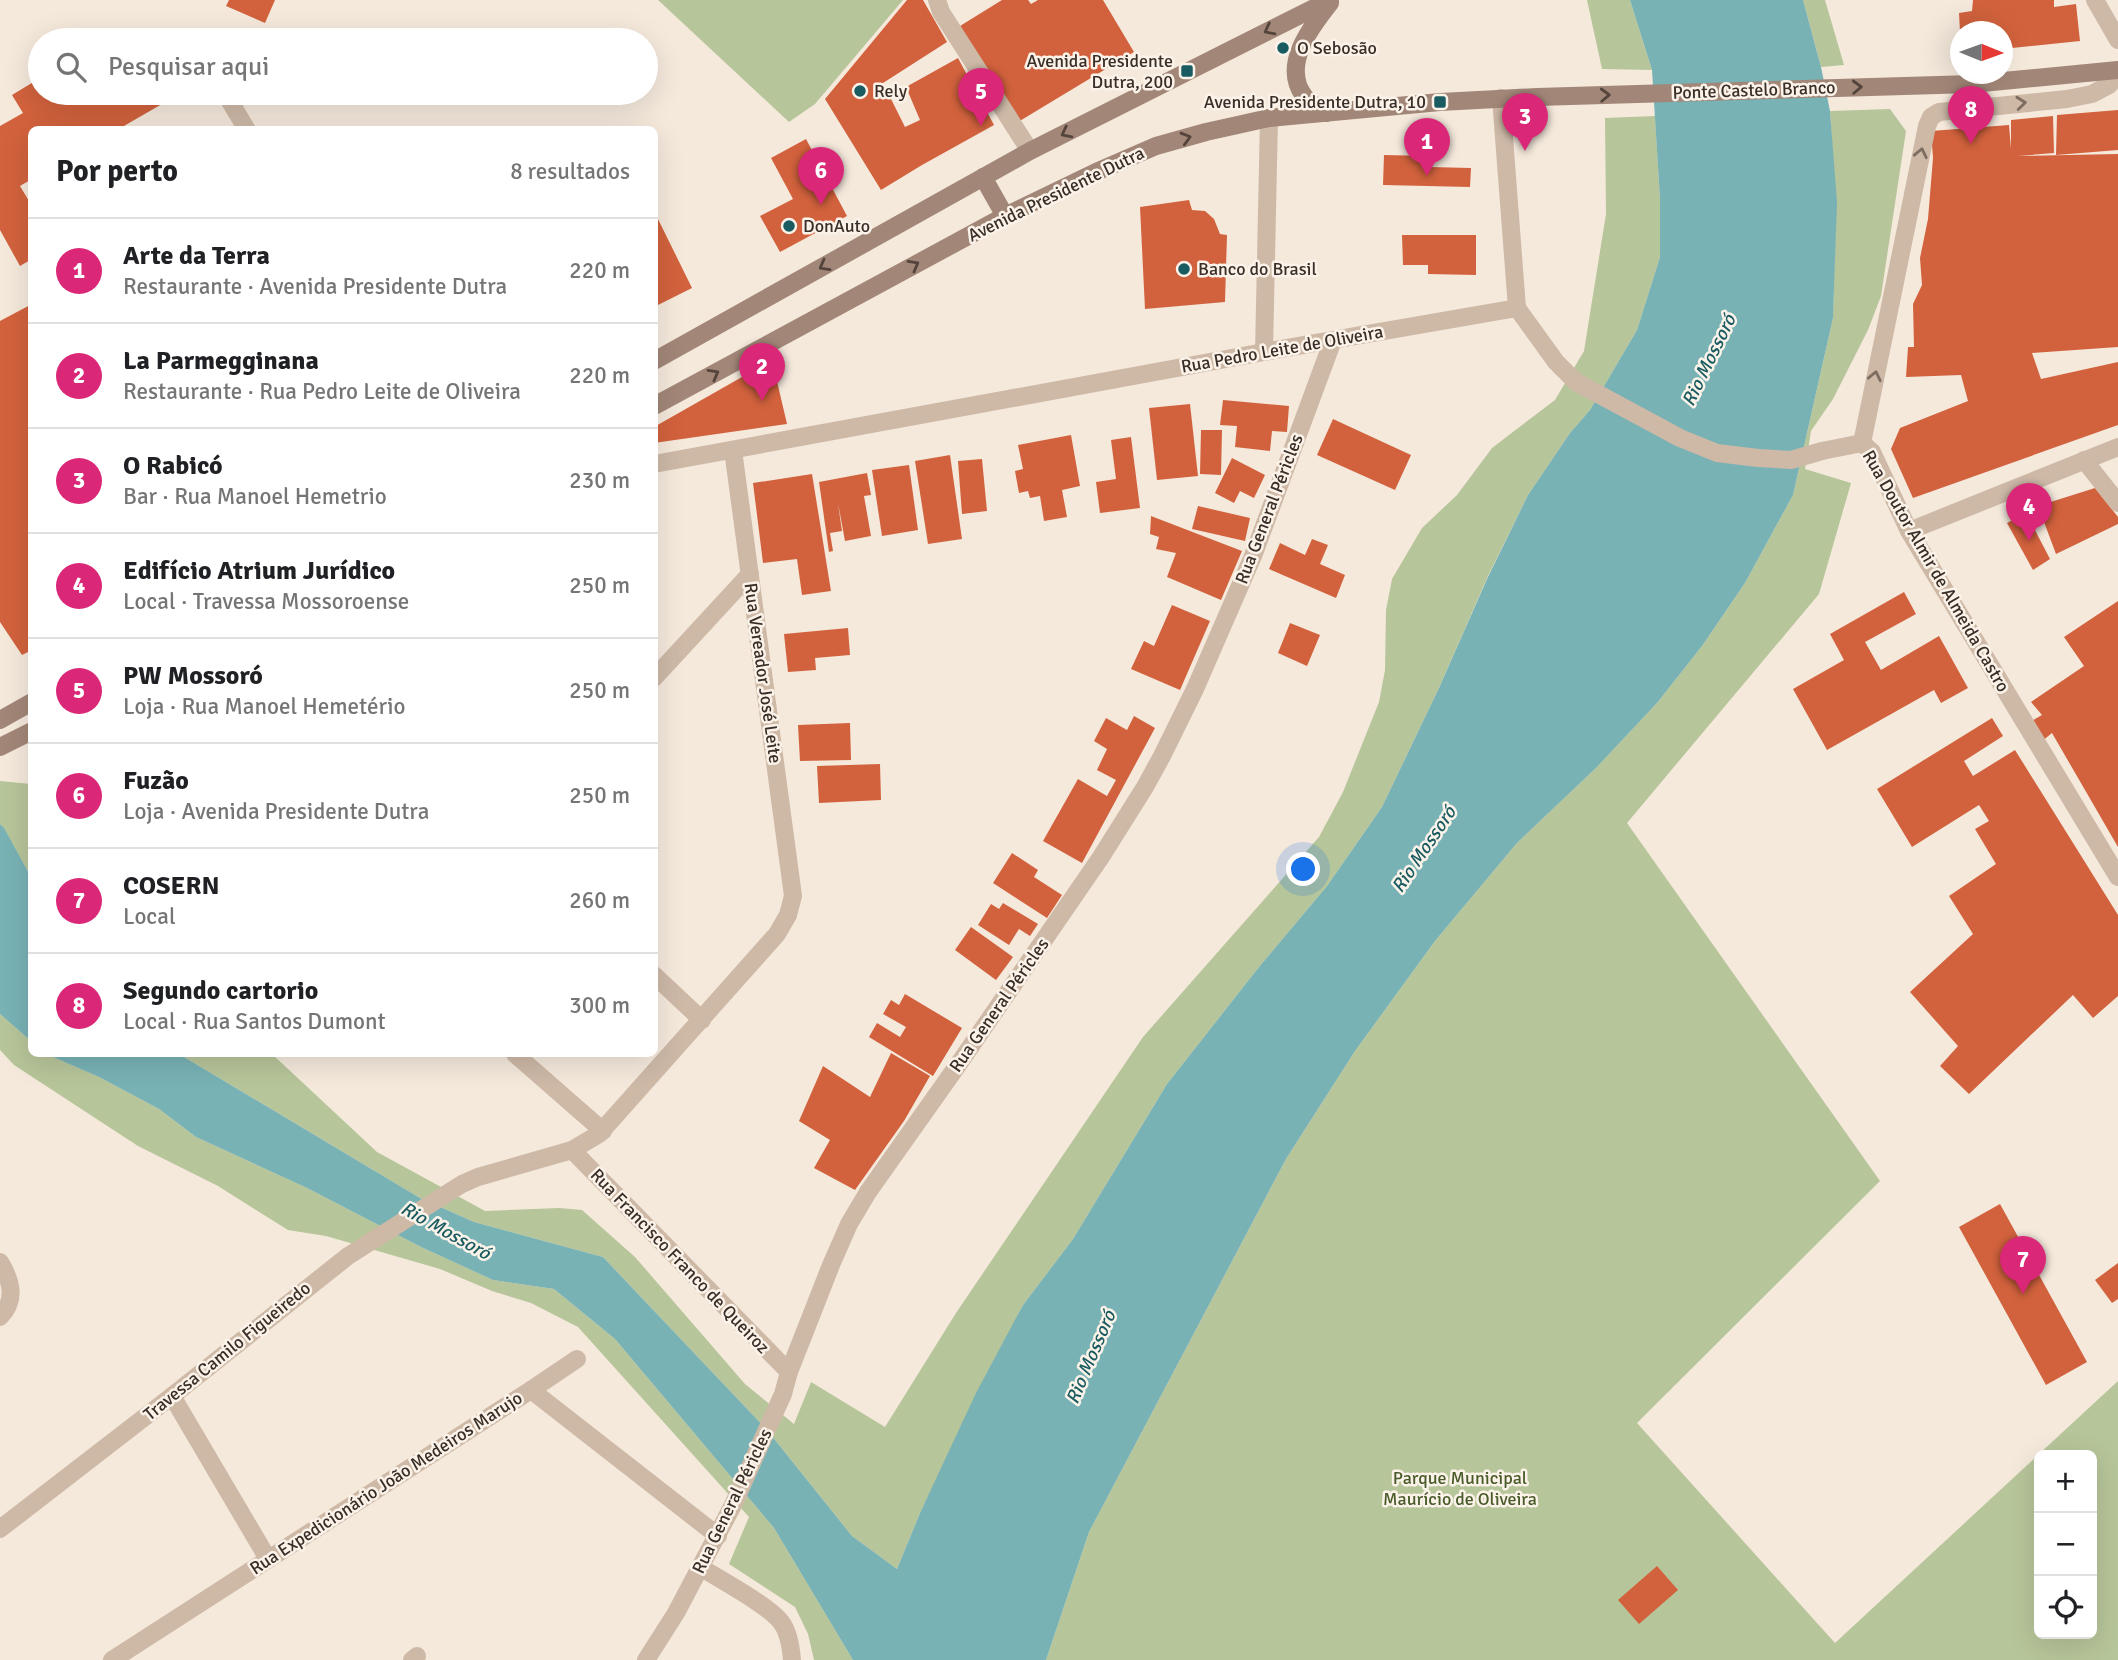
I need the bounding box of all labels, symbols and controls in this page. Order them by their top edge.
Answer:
north arrow [1950,21,2013,84]
one-way arrow [1264,22,1276,36]
search box [28,28,658,105]
place label: O Sebosão [1297,37,1377,59]
marker: O Sebosão [1275,40,1291,56]
icon: search [52,48,90,86]
place label: Avenida Presidente Dutra, 200 [1026,50,1173,93]
text: Pesquisar aqui [108,51,269,83]
marker: Avenida Presidente Dutra, 200 [1179,63,1195,79]
pin: 5 [958,68,1004,126]
street label: Ponte Castelo Branco [1672,76,1836,104]
one-way arrow [1852,79,1863,95]
place label: Rely [874,80,908,102]
marker: Rely [852,83,868,99]
pin: 8 [1948,86,1994,144]
one-way arrow [1600,87,1611,102]
place label: Avenida Presidente Dutra, 10 [1204,91,1426,113]
pin: 3 [1502,93,1548,151]
marker: Avenida Presidente Dutra, 10 [1432,94,1448,110]
one-way arrow [2016,96,2027,111]
pin: 1 [1404,118,1450,176]
one-way arrow [1061,124,1073,138]
one-way arrow [1180,131,1192,146]
street label: Avenida Presidente Dutra [964,142,1148,246]
pin: 6 [798,147,844,205]
one-way arrow [1913,147,1928,159]
text: Por perto [56,153,178,190]
text: 8 resultados [510,157,630,186]
place label: DonAuto [803,215,870,237]
marker: DonAuto [781,218,797,234]
text: Arte da Terra [123,240,270,272]
text: 1 [73,256,85,285]
text: 220 m [569,256,630,285]
one-way arrow [818,258,831,271]
place label: Banco do Brasil [1198,258,1317,280]
one-way arrow [907,260,920,273]
marker: Banco do Brasil [1176,261,1192,277]
text: Restaurante · Avenida Presidente Dutra [123,272,507,301]
water label: Rio Mossoró [1676,310,1742,410]
street label: Rua Pedro Leite de Oliveira [1179,320,1385,378]
pin: 2 [739,343,785,401]
text: La Parmegginana [123,345,319,377]
text: 2 [73,361,85,390]
text: 220 m [569,361,630,390]
one-way arrow [707,368,720,382]
one-way arrow [1867,370,1882,382]
text: Restaurante · Rua Pedro Leite de Oliveira [123,377,521,406]
street label: Rua General Péricles [1230,431,1308,587]
street label: Rua Doutor Almir de Almeida Castro [1858,446,2014,696]
text: O Rabicó [123,450,223,482]
text: 3 [73,466,85,495]
text: 230 m [569,466,630,495]
text: Bar · Rua Manoel Hemetrio [123,482,387,511]
pin: 4 [2006,483,2052,541]
text: Edifício Atrium Jurídico [123,555,395,587]
text: 4 [73,571,85,600]
text: 250 m [569,571,630,600]
street label: Rua Vereador José Leite [739,581,787,765]
text: Local · Travessa Mossoroense [123,587,409,616]
text: PW Mossoró [123,660,263,692]
text: 5 [73,676,85,705]
text: 250 m [569,676,630,705]
text: Loja · Rua Manoel Hemetério [123,692,406,721]
text: Fuzão [123,765,189,797]
text: 6 [73,781,85,810]
text: 250 m [569,781,630,810]
text: Loja · Avenida Presidente Dutra [123,797,429,826]
water label: Rio Mossoró [1386,801,1462,897]
your location [1286,852,1320,886]
text: COSERN [123,870,219,902]
text: 7 [73,886,85,915]
text: 260 m [569,886,630,915]
text: Local [123,902,176,931]
street label: Rua General Péricles [944,934,1054,1076]
text: Segundo cartorio [123,975,318,1007]
text: 8 [73,991,85,1020]
text: 300 m [569,991,630,1020]
text: Local · Rua Santos Dumont [123,1007,386,1036]
street label: Rua Francisco Franco de Queiroz [586,1164,774,1358]
water label: Rio Mossoró [396,1196,496,1266]
pin: 7 [2000,1236,2046,1294]
street label: Travessa Camilo Figueiredo [139,1277,315,1425]
water label: Rio Mossoró [1061,1306,1122,1408]
street label: Rua Expedicionário João Medeiros Marujo [246,1387,526,1579]
street label: Rua General Péricles [687,1425,777,1577]
map controls [2034,1450,2097,1639]
button: + [2034,1450,2097,1513]
park label: Parque Municipal Maurício de Oliveira [1383,1467,1537,1510]
button: − [2034,1513,2097,1576]
button: locate [2034,1576,2097,1639]

